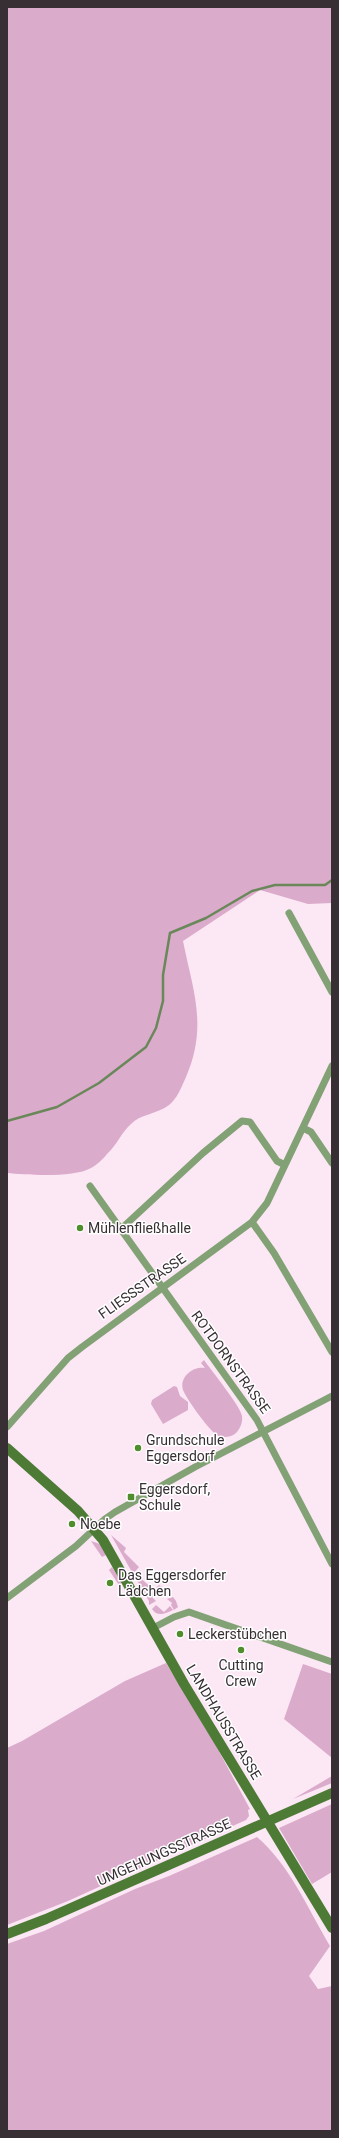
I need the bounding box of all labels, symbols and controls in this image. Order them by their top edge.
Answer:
place label: Mühlenfließhalle [88,1220,191,1236]
marker: Mühlenfließhalle [75,1223,85,1233]
street label: FLIESSSTRASSE [95,1250,189,1322]
street label: ROTDORNSTRASSE [188,1308,274,1416]
place label: Grundschule Eggersdorf [146,1432,224,1464]
marker: Grundschule Eggersdorf [133,1443,143,1453]
place label: Eggersdorf, Schule [139,1481,211,1513]
marker: Eggersdorf, Schule [126,1492,136,1502]
place label: Noebe [80,1516,121,1532]
marker: Noebe [67,1519,77,1529]
place label: Das Eggersdorfer Lädchen [118,1567,226,1599]
marker: Das Eggersdorfer Lädchen [105,1578,115,1588]
place label: Leckerstübchen [188,1626,287,1642]
marker: Leckerstübchen [175,1629,185,1639]
marker: Cutting Crew [236,1645,246,1655]
place label: Cutting Crew [219,1657,264,1689]
street label: LANDHAUSSTRASSE [183,1662,265,1783]
street label: UMGEHUNGSSTRASSE [95,1815,233,1889]

